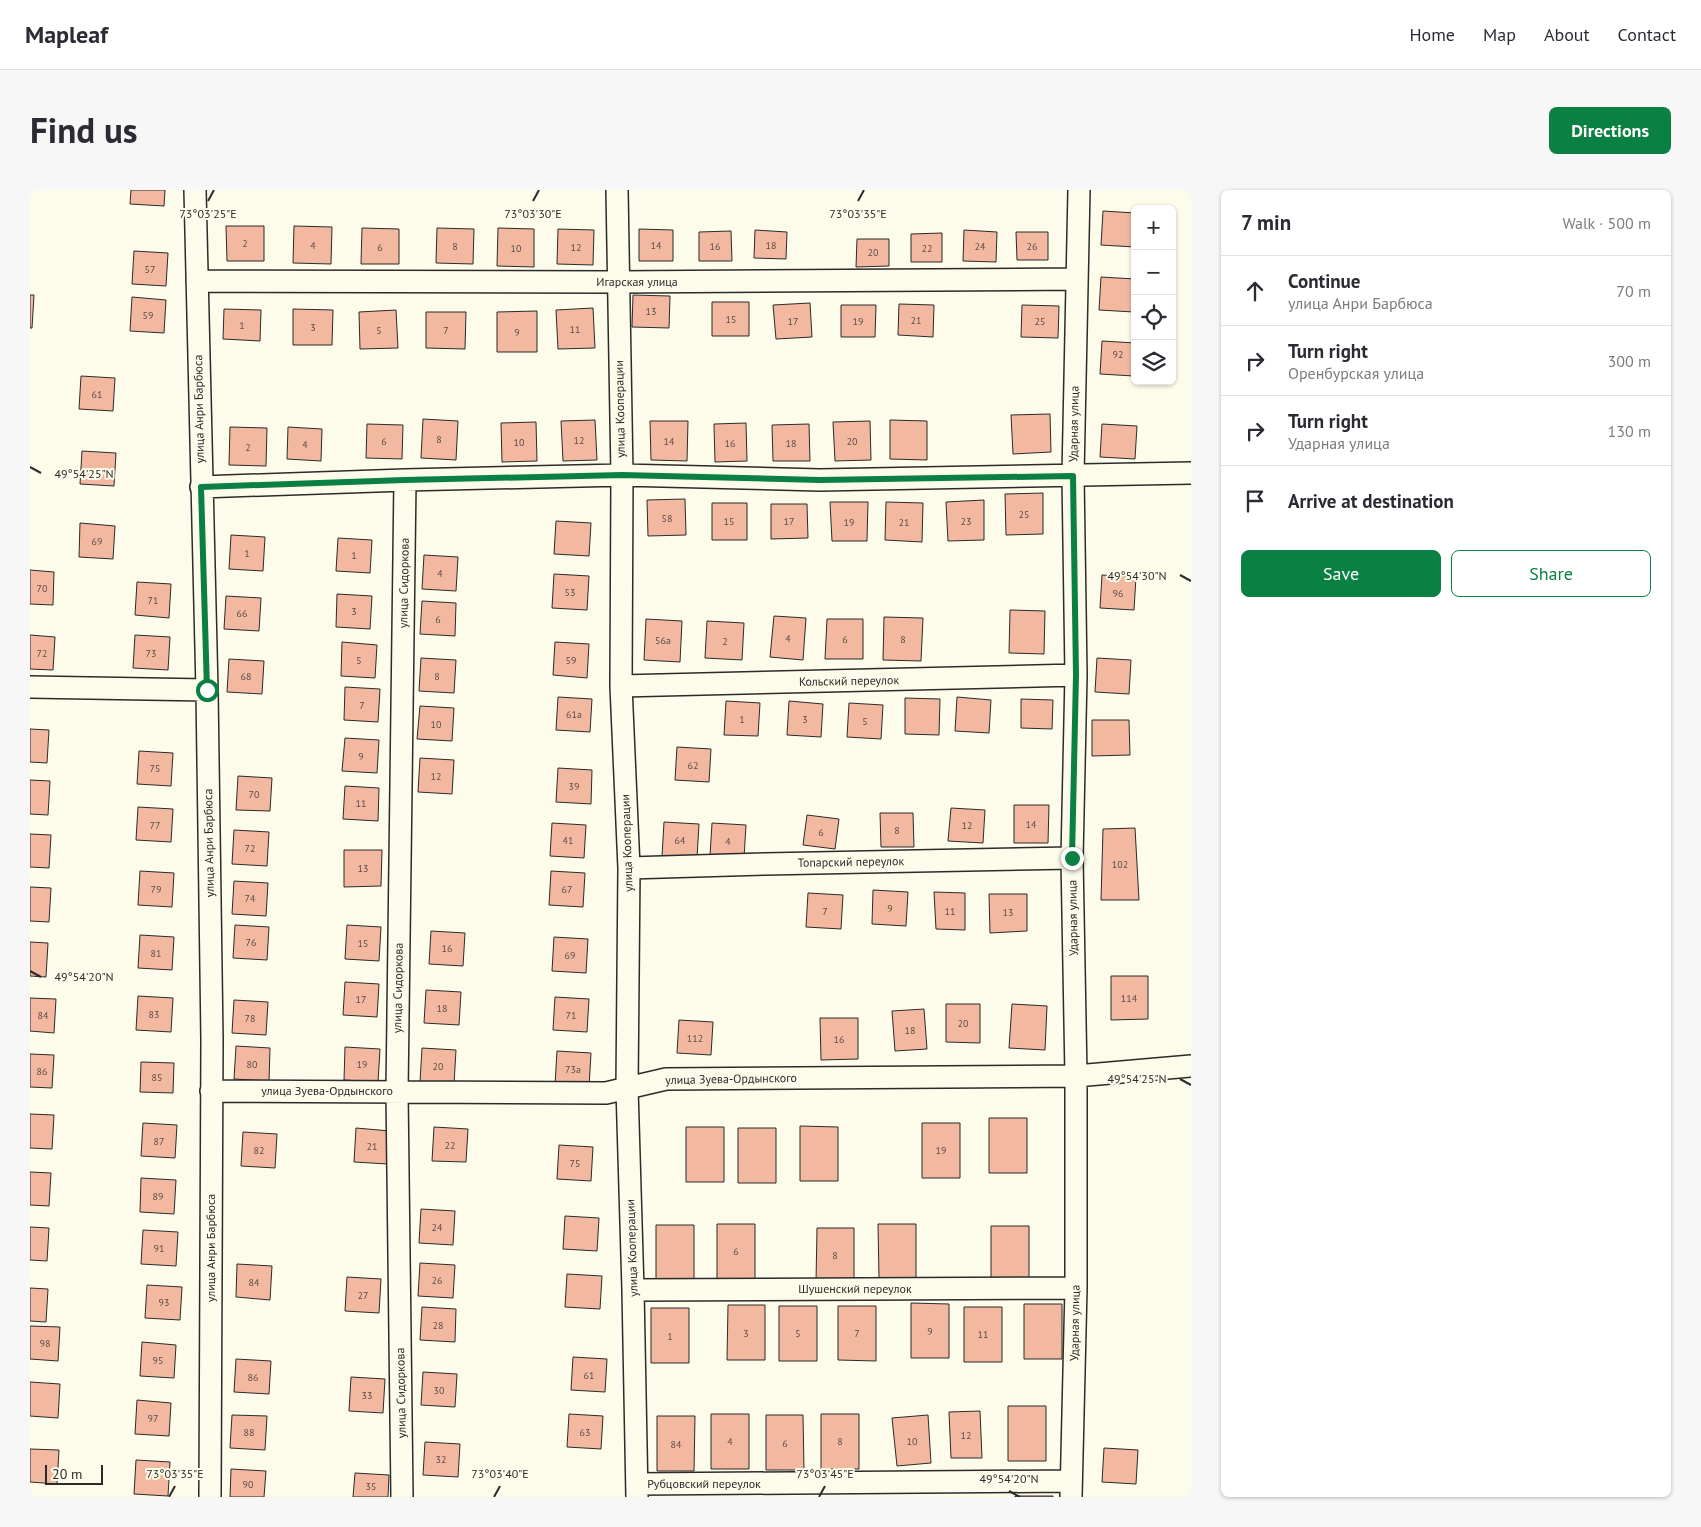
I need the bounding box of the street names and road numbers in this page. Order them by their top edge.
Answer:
street label: Игарская улица [596,274,678,289]
street label: улица Анри Барбюса [190,355,207,463]
street label: улица Кооперации [611,360,628,458]
street label: Ударная улица [1065,386,1082,462]
street label: улица Сидоркова [395,538,412,628]
street label: Кольский переулок [799,672,900,689]
street label: улица Анри Барбюса [200,789,217,897]
street label: улица Кооперации [617,794,636,892]
street label: Топарский переулок [798,853,905,870]
street label: Ударная улица [1064,880,1081,956]
street label: улица Сидоркова [389,943,406,1033]
street label: улица Зуева-Ордынского [665,1070,797,1087]
street label: улица Зуева-Ордынского [261,1083,393,1098]
street label: улица Анри Барбюса [203,1194,218,1302]
street label: улица Кооперации [622,1199,641,1297]
street label: Шушенский переулок [798,1281,912,1296]
street label: Ударная улица [1066,1285,1083,1361]
street label: улица Сидоркова [392,1348,409,1438]
street label: Рубцовский переулок [647,1476,761,1491]

